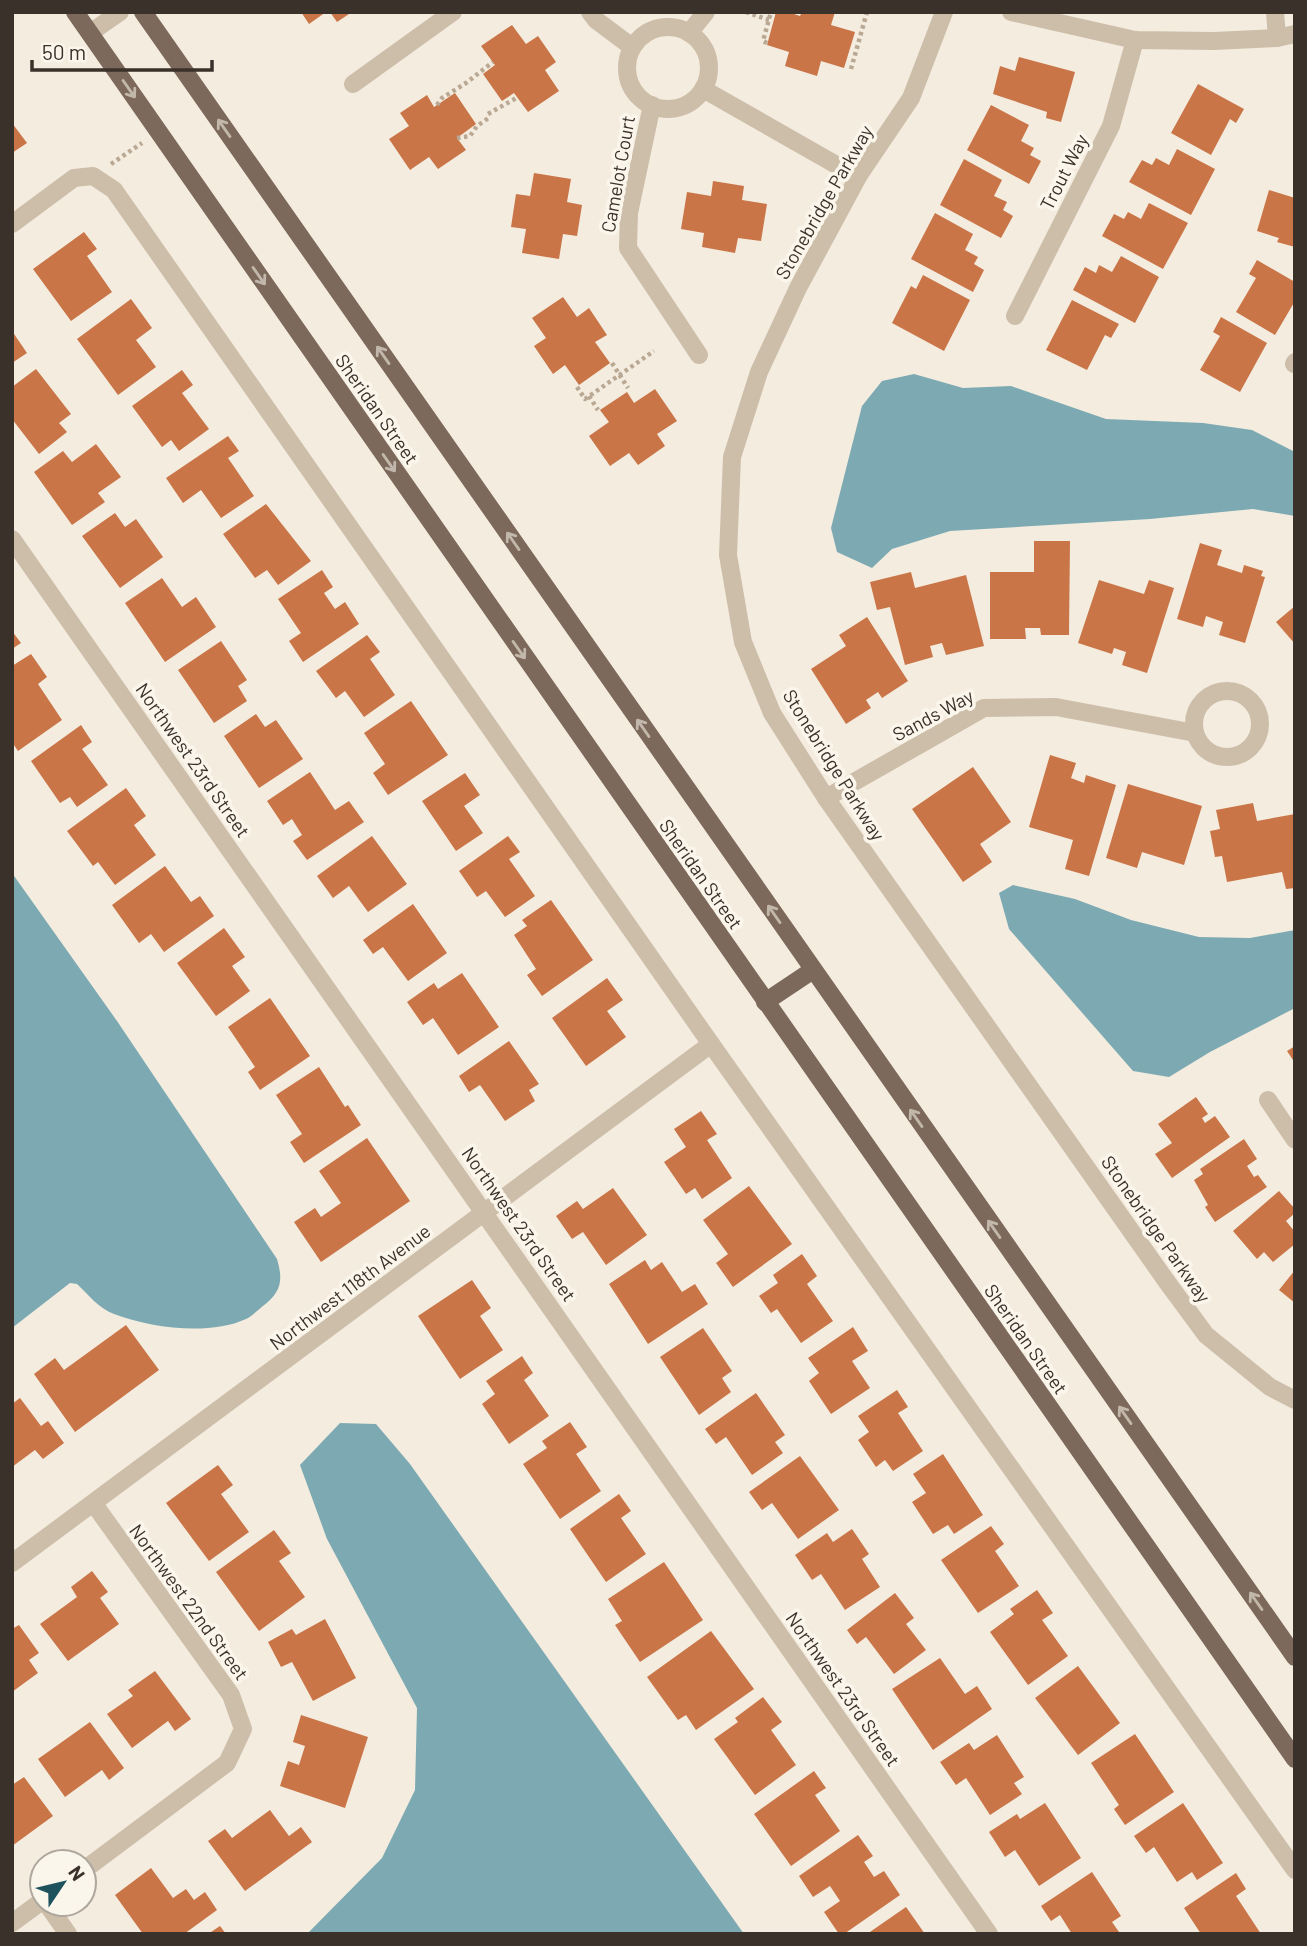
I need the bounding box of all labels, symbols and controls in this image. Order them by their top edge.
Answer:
scale bar [32,28,212,72]
text: 50 m [42,39,86,64]
one-way arrow [122,79,136,99]
street label: Camelot Court [596,114,639,234]
one-way arrow [217,119,231,138]
street label: Stonebridge Parkway [770,120,877,283]
street label: Trout Way [1035,130,1093,214]
one-way arrow [252,266,266,285]
one-way arrow [376,346,390,365]
street label: Sheridan Street [331,349,424,468]
one-way arrow [382,453,396,472]
one-way arrow [506,532,520,551]
one-way arrow [512,640,526,659]
street label: Northwest 23rd Street [131,678,255,841]
street label: Sands Way [888,684,977,745]
street label: Stonebridge Parkway [779,685,890,845]
one-way arrow [636,719,650,738]
street label: Sheridan Street [655,814,748,933]
one-way arrow [767,905,781,924]
one-way arrow [909,1109,923,1128]
street label: Northwest 23rd Street [457,1142,581,1305]
street label: Stonebridge Parkway [1097,1151,1216,1307]
street label: Northwest 118th Avenue [265,1219,435,1355]
one-way arrow [987,1220,1001,1239]
street label: Sheridan Street [980,1279,1073,1398]
one-way arrow [1118,1406,1132,1425]
street label: Northwest 22nd Street [125,1519,254,1684]
one-way arrow [1249,1592,1263,1611]
street label: Northwest 23rd Street [781,1607,905,1770]
north arrow [28,1848,98,1918]
text: N [64,1861,90,1885]

